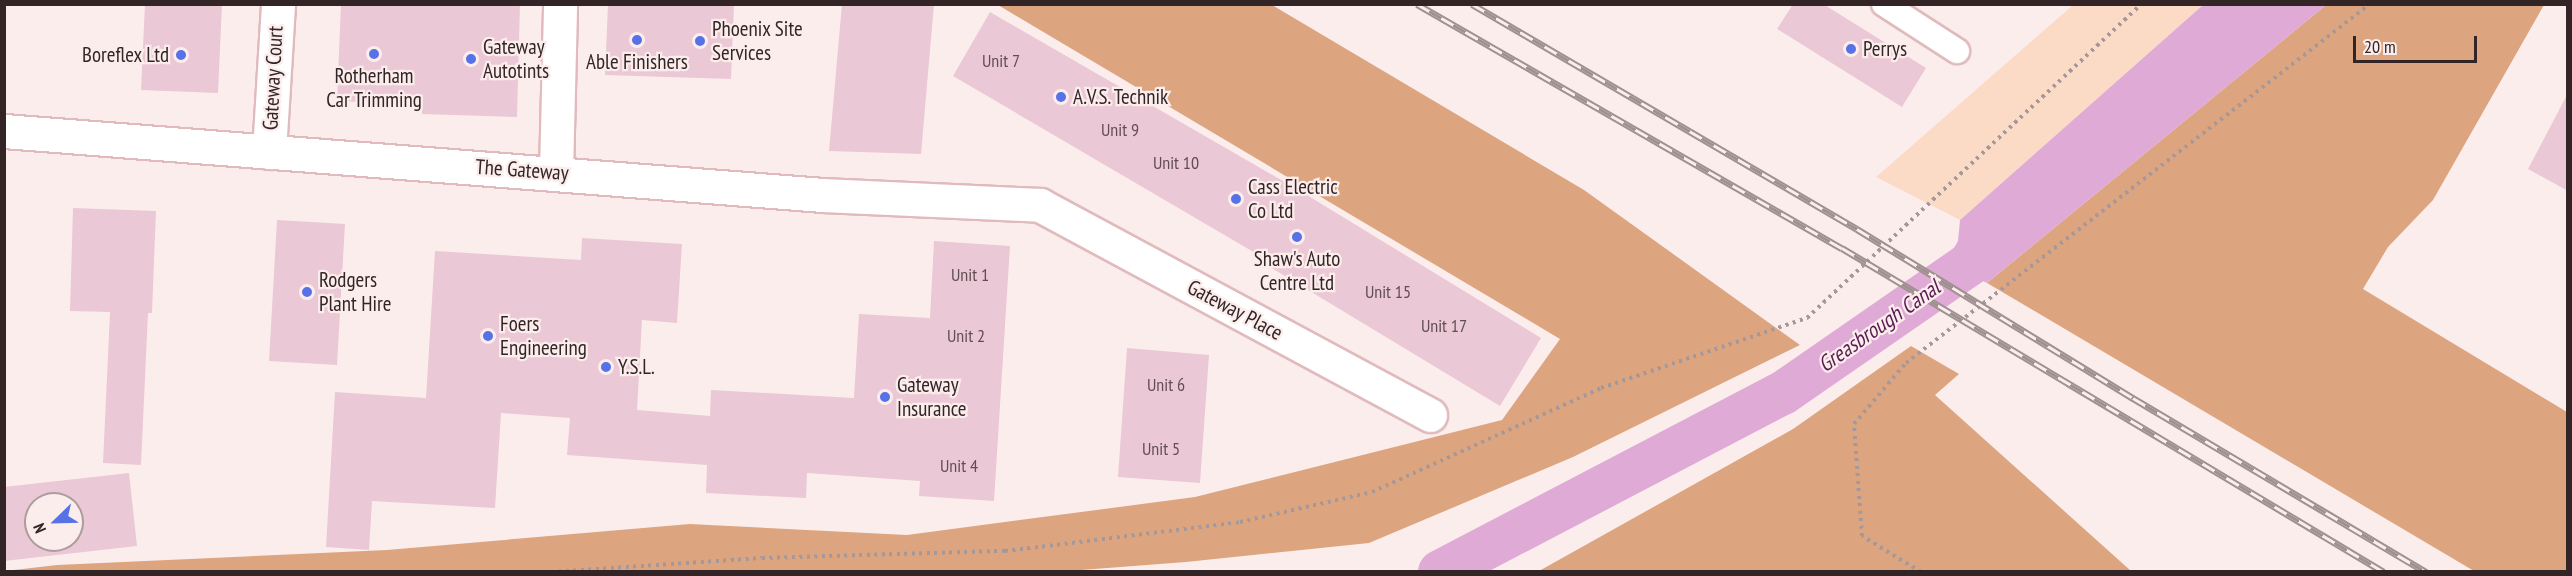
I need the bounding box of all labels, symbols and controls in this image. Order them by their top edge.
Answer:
place label: Phoenix Site Services [712,16,803,66]
scale bar [2356,24,2480,62]
street label: Gateway Court [258,25,288,131]
marker: Able Finishers [630,33,644,47]
place label: Gateway Autotints [483,34,549,84]
marker: Phoenix Site Services [693,34,707,48]
text: 20 m [2364,35,2396,58]
place label: Perrys [1863,36,1907,62]
place label: Boreflex Ltd [82,42,169,68]
marker: Perrys [1844,42,1858,56]
marker: Rotherham Car Trimming [367,47,381,61]
marker: Boreflex Ltd [174,48,188,62]
place label: Able Finishers [586,49,688,75]
house number: Unit 7 [982,50,1020,72]
marker: Gateway Autotints [464,52,478,66]
place label: Rotherham Car Trimming [326,63,422,113]
place label: A.V.S. Technik [1073,84,1170,110]
marker: A.V.S. Technik [1054,90,1068,104]
house number: Unit 9 [1101,119,1139,141]
house number: Unit 10 [1153,152,1199,174]
street label: The Gateway [475,154,569,186]
place label: Cass Electric Co Ltd [1248,174,1338,224]
marker: Cass Electric Co Ltd [1229,192,1243,206]
marker: Shaw's Auto Centre Ltd [1290,230,1304,244]
place label: Shaw's Auto Centre Ltd [1253,246,1341,296]
house number: Unit 1 [951,264,989,286]
place label: Rodgers Plant Hire [319,267,391,317]
street label: Gateway Place [1183,274,1287,346]
water label: Greasbrough Canal [1813,274,1945,378]
house number: Unit 15 [1365,281,1411,303]
marker: Rodgers Plant Hire [300,285,314,299]
place label: Foers Engineering [500,311,587,361]
house number: Unit 17 [1421,315,1467,337]
house number: Unit 2 [947,325,985,347]
marker: Foers Engineering [481,329,495,343]
place label: Y.S.L. [618,354,655,380]
marker: Y.S.L. [599,360,613,374]
place label: Gateway Insurance [897,372,966,422]
house number: Unit 6 [1147,374,1185,396]
marker: Gateway Insurance [878,390,892,404]
house number: Unit 5 [1142,438,1180,460]
house number: Unit 4 [940,455,978,477]
north arrow [24,492,84,552]
text: N [28,520,50,536]

